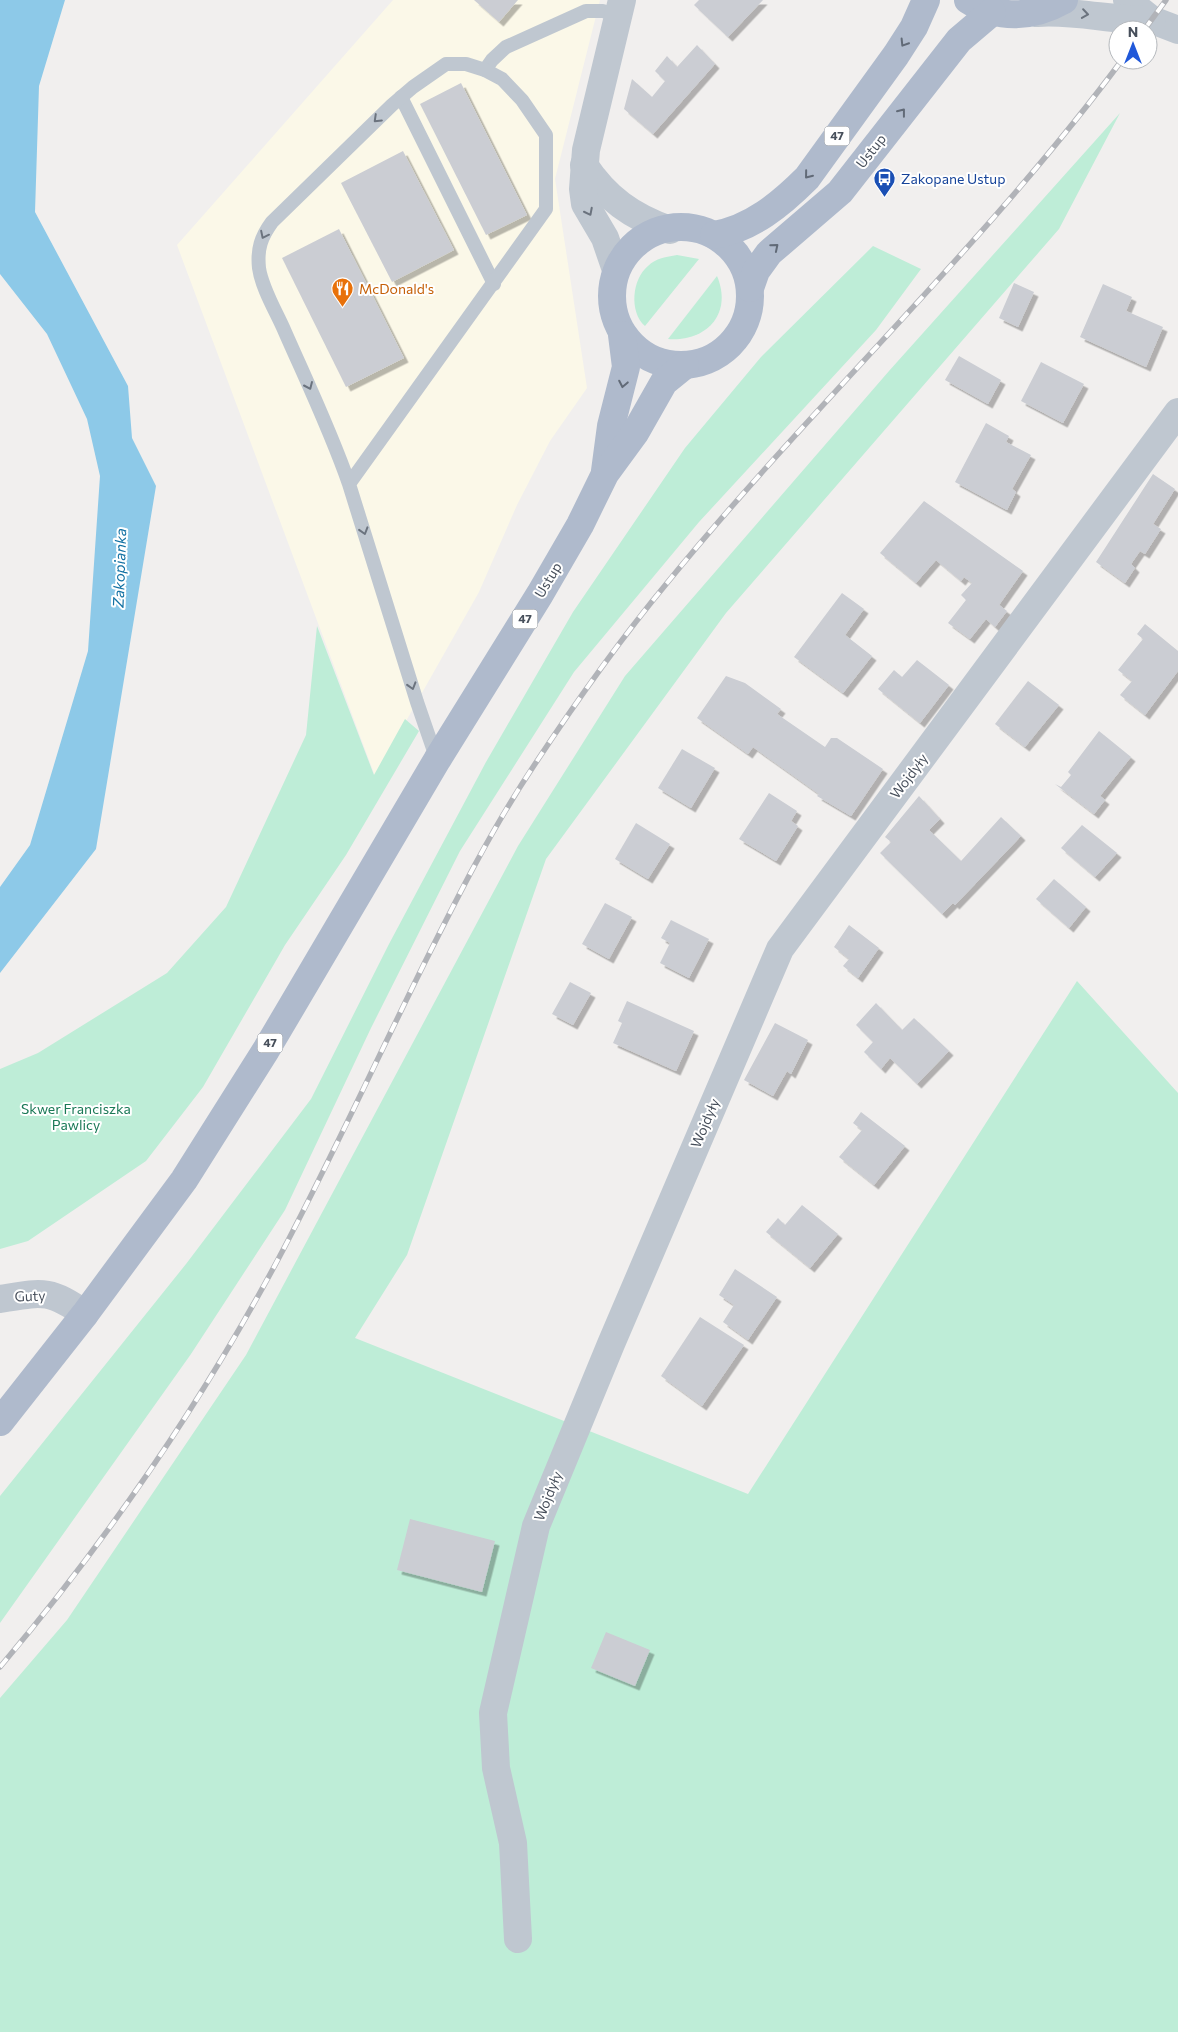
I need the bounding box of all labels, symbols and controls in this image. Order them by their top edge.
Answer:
one-way arrow [1082,8,1090,19]
north arrow [1108,20,1158,70]
text: N [1128,23,1138,40]
one-way arrow [900,38,910,47]
one-way arrow [896,108,905,117]
one-way arrow [374,114,383,123]
road number: 47 [824,126,850,146]
street label: Ustup [852,130,889,171]
bus stop icon: Zakopane Ustup [873,167,897,198]
one-way arrow [806,169,814,178]
place label: Zakopane Ustup [901,170,1005,187]
one-way arrow [583,207,593,216]
one-way arrow [260,230,270,239]
one-way arrow [770,244,779,253]
restaurant icon: McDonald's [331,277,355,308]
place label: McDonald's [359,280,434,297]
one-way arrow [618,379,628,388]
one-way arrow [303,381,314,390]
one-way arrow [358,526,368,534]
water label: Zakopianka [109,528,129,609]
street label: Ustup [530,559,565,601]
road number: 47 [512,610,538,628]
one-way arrow [406,681,416,689]
street label: Wojdyły [886,750,931,802]
road number: 47 [258,1034,282,1052]
street label: Wojdyły [687,1096,723,1150]
park label: Skwer Franciszka Pawlicy [21,1100,131,1133]
street label: Guty [14,1286,46,1305]
street label: Wojdyły [530,1469,565,1523]

